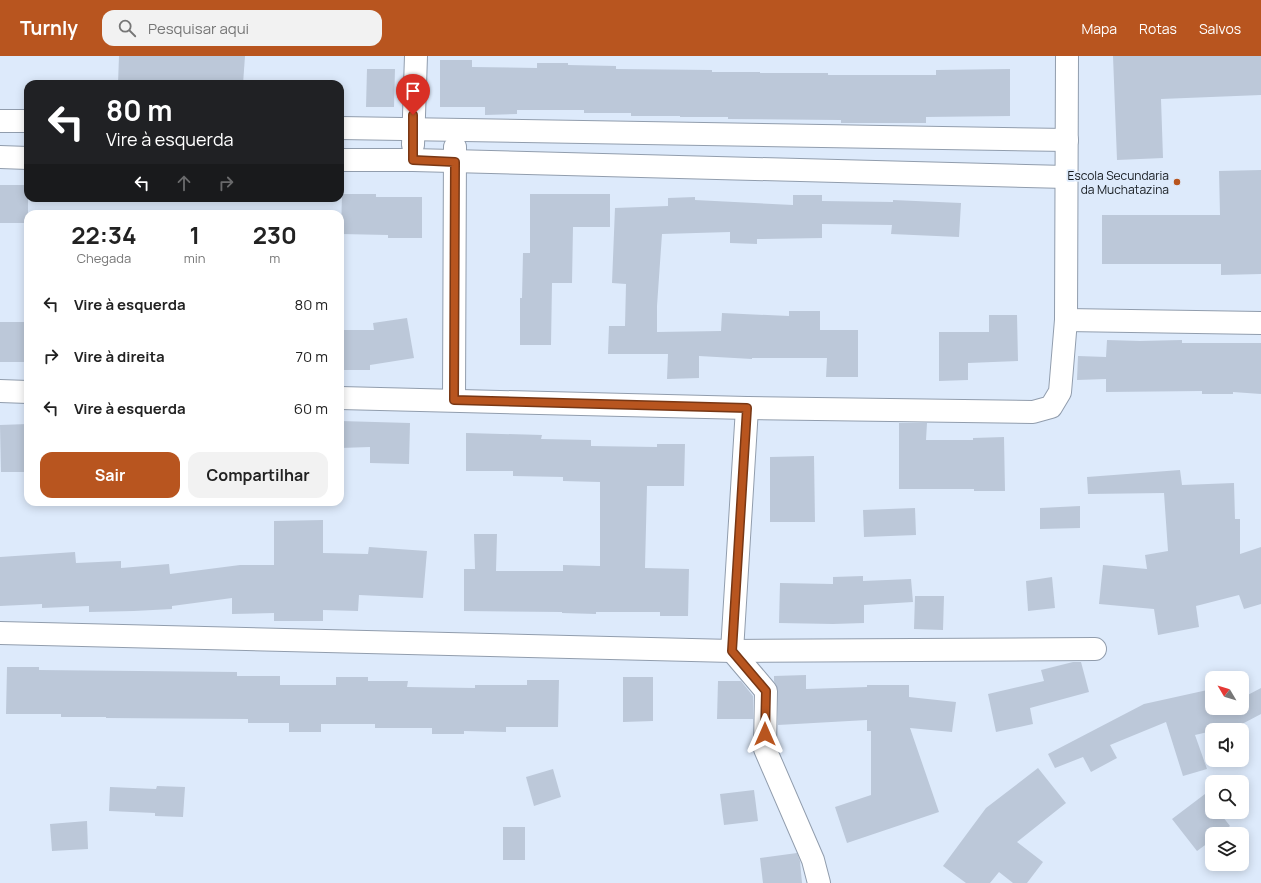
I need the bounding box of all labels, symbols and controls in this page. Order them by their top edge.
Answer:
search box [102,10,382,46]
text: Turnly [20,15,78,41]
icon: search [116,17,138,39]
text: Pesquisar aqui [148,18,249,39]
text: Mapa [1081,19,1117,38]
text: Rotas [1139,19,1177,38]
text: Salvos [1199,19,1241,38]
pin [396,74,430,115]
icon: arrive [402,80,424,102]
text: 80 m [106,91,172,129]
icon: left [40,96,92,148]
text: Vire à esquerda [106,127,234,151]
place label: Escola Secundaria da Muchatazina [1068,167,1169,198]
icon: left [131,172,153,194]
icon: ahead [173,172,195,194]
icon: right [215,172,237,194]
marker: Escola Secundaria da Muchatazina [1172,177,1182,187]
text: 22:34 [71,218,137,251]
text: 1 [189,218,200,251]
text: 230 [253,218,297,251]
text: Chegada [77,249,131,267]
text: min [184,249,206,267]
text: m [269,249,280,267]
icon: left [40,293,62,315]
text: Vire à esquerda [74,294,186,315]
text: 80 m [294,294,328,315]
icon: right [40,345,62,367]
text: Vire à direita [74,346,165,367]
text: 70 m [296,346,328,367]
icon: left [40,397,62,419]
text: Vire à esquerda [74,398,186,419]
text: 60 m [294,398,328,419]
button: Sair [40,452,180,498]
button: Compartilhar [188,452,328,498]
north arrow [1205,671,1249,715]
map controls [1205,671,1249,871]
position arrow [744,713,786,755]
button: sound [1205,723,1249,767]
button: search [1205,775,1249,819]
button: layers [1205,827,1249,871]

